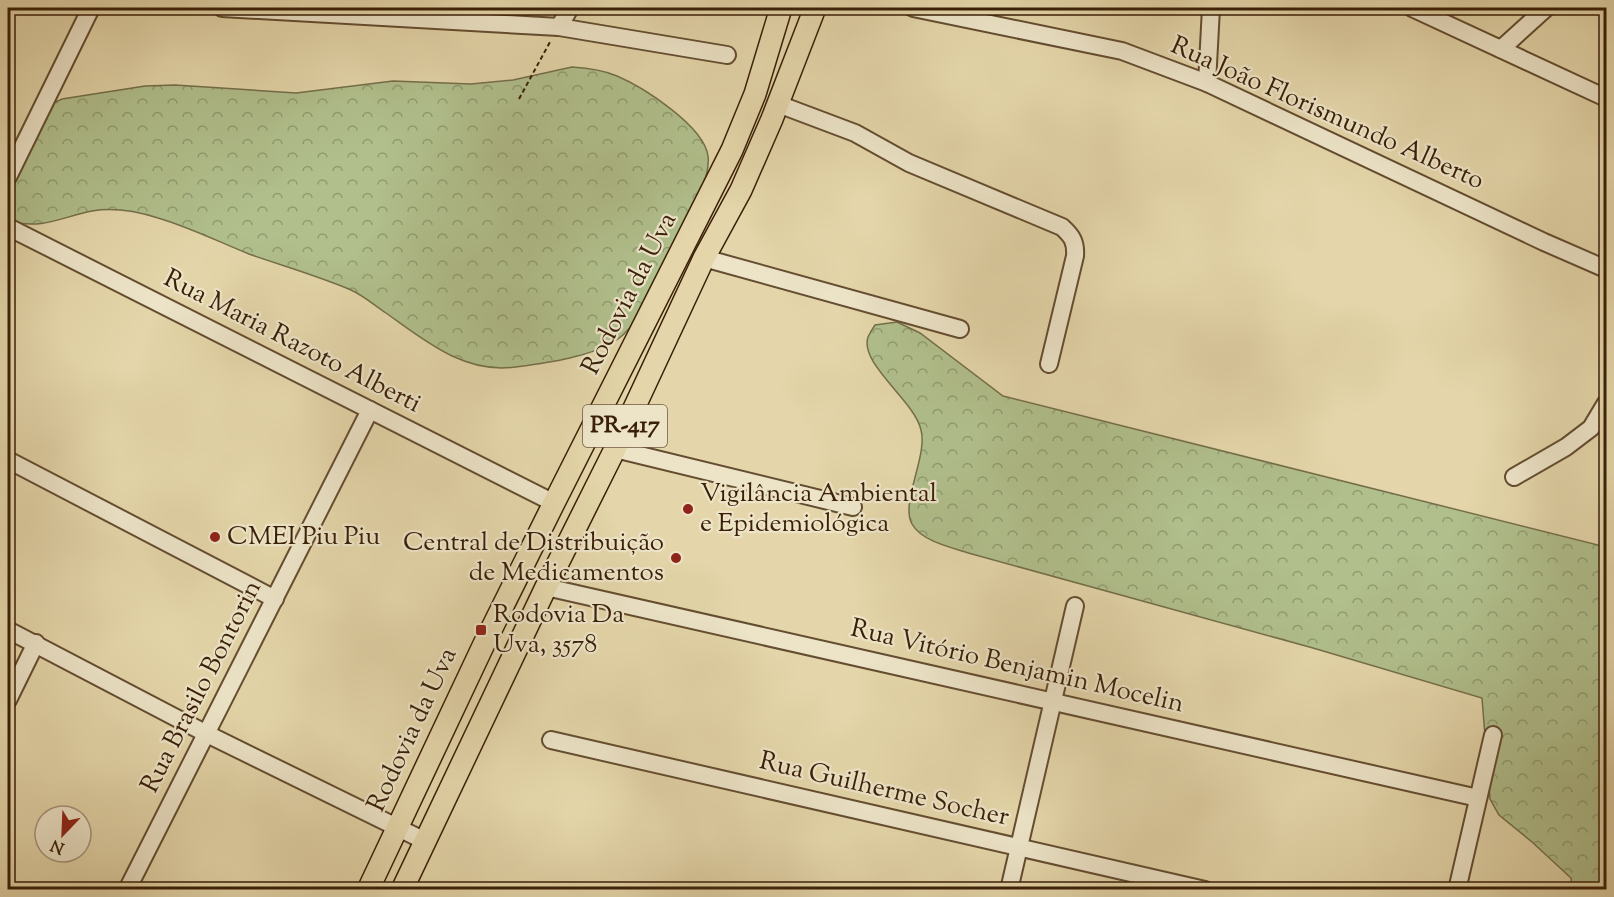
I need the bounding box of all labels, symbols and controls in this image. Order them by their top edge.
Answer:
street label: Rua João Florismundo Alberto [1164,28,1490,200]
street label: Rodovia da Uva [573,207,687,381]
street label: Rua Maria Razoto Alberti [157,261,427,423]
road number: PR-417 [583,405,667,447]
place label: Vigilância Ambiental e Epidemiológica [700,476,937,543]
marker: Vigilância Ambiental e Epidemiológica [681,502,695,516]
place label: CMEI Piu Piu [227,519,380,556]
place label: Central de Distribuição de Medicamentos [403,525,664,592]
marker: CMEI Piu Piu [208,530,222,544]
marker: Central de Distribuição de Medicamentos [669,551,683,565]
street label: Rua Brasilo Bontorin [132,574,272,800]
place label: Rodovia Da Uva, 3578 [493,597,624,664]
street label: Rua Vitório Benjamin Mocelin [847,611,1187,723]
marker: Rodovia Da Uva, 3578 [474,623,488,637]
street label: Rodovia da Uva [359,642,467,818]
street label: Rua Guilherme Socher [755,743,1013,837]
north arrow [33,804,93,864]
text: N [48,832,68,859]

